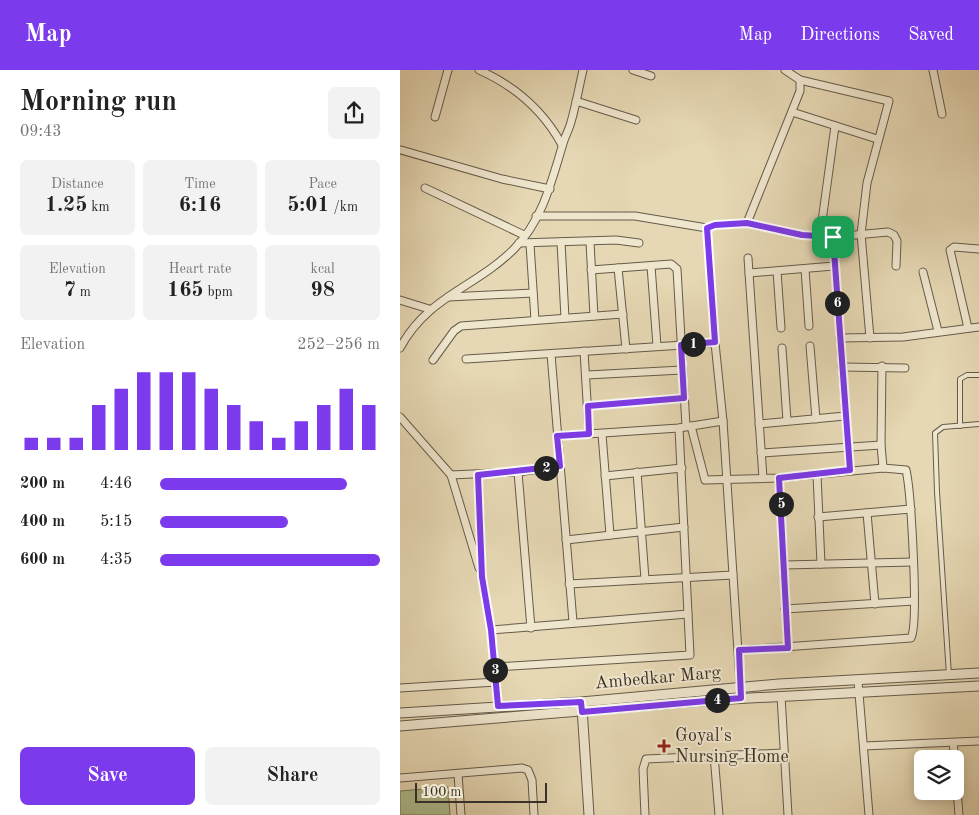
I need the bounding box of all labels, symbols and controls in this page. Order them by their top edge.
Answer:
text: Map [25,23,72,47]
text: Map [739,26,772,44]
text: Directions [800,26,880,44]
text: Saved [908,26,954,44]
button: share [328,87,380,139]
text: Morning run [20,89,177,117]
text: 09:43 [20,124,62,140]
text: Distance [51,177,104,191]
text: Time [184,177,216,191]
text: Pace [308,177,337,191]
text: 1.25 [45,195,87,216]
text: 6:16 [179,195,221,216]
text: 5:01 [287,195,330,216]
text: km [87,200,110,214]
text: /km [330,200,358,214]
pin [812,216,854,258]
icon: arrive [819,223,847,251]
text: Elevation [49,262,106,276]
text: Heart rate [169,262,231,276]
text: kcal [311,262,335,276]
text: 7 [64,280,76,301]
text: 165 [167,280,204,301]
text: 98 [310,280,335,301]
text: m [76,285,91,299]
text: bpm [204,285,233,299]
pin: 6 [824,290,850,316]
text: 6 [833,296,842,310]
pin: 1 [680,332,706,356]
text: Elevation [20,337,85,353]
text: 252–256 m [297,337,380,353]
text: 1 [689,337,698,351]
pin: 2 [534,456,558,480]
text: 2 [542,461,551,475]
text: 200 m [20,476,65,492]
text: 4:46 [100,476,132,492]
pin: 5 [768,492,794,516]
text: 5 [777,497,786,511]
text: 400 m [20,514,65,530]
text: 5:15 [100,514,132,530]
text: 600 m [20,552,65,568]
text: 4:35 [100,552,132,568]
pin: 3 [482,658,508,682]
text: 3 [491,663,500,677]
street label: Ambedkar Marg [594,663,722,692]
pin: 4 [704,688,730,712]
text: 4 [713,693,722,707]
place label: Goyal's Nursing Home [675,727,789,766]
marker: Goyal's Nursing Home [657,739,671,753]
button: Save [20,747,195,805]
button: Share [205,747,380,805]
map controls [914,750,964,800]
button: layers [914,750,964,800]
scale bar [415,780,548,803]
text: 100 m [422,785,461,799]

